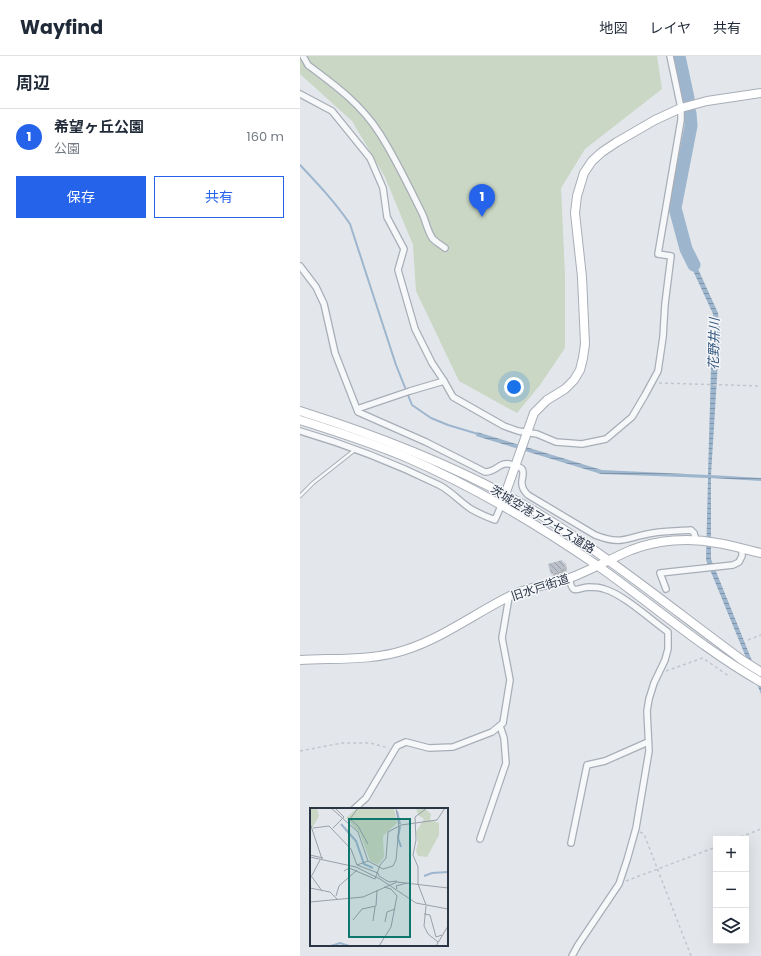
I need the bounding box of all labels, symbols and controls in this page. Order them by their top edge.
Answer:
text: Wayfind [20,14,103,41]
text: 地図 [599,18,627,38]
text: レイヤ [649,18,691,38]
text: 共有 [713,18,741,38]
text: 周辺 [16,71,50,95]
text: 希望ヶ丘公園 [54,116,144,137]
text: 1 [27,127,31,146]
text: 160 m [247,127,284,146]
text: 公園 [54,139,80,158]
button: 保存 [16,176,146,218]
button: 共有 [154,176,284,218]
pin: 1 [469,184,495,217]
water label: 花野井川 [704,316,724,370]
your location [504,377,524,397]
street label: 茨城空港アクセス道路 [487,481,599,557]
street label: 旧水戸街道 [509,570,571,604]
inset map [310,808,448,946]
map controls [713,836,749,944]
button: + [713,836,749,872]
button: − [713,872,749,908]
button: layers [713,908,749,944]

